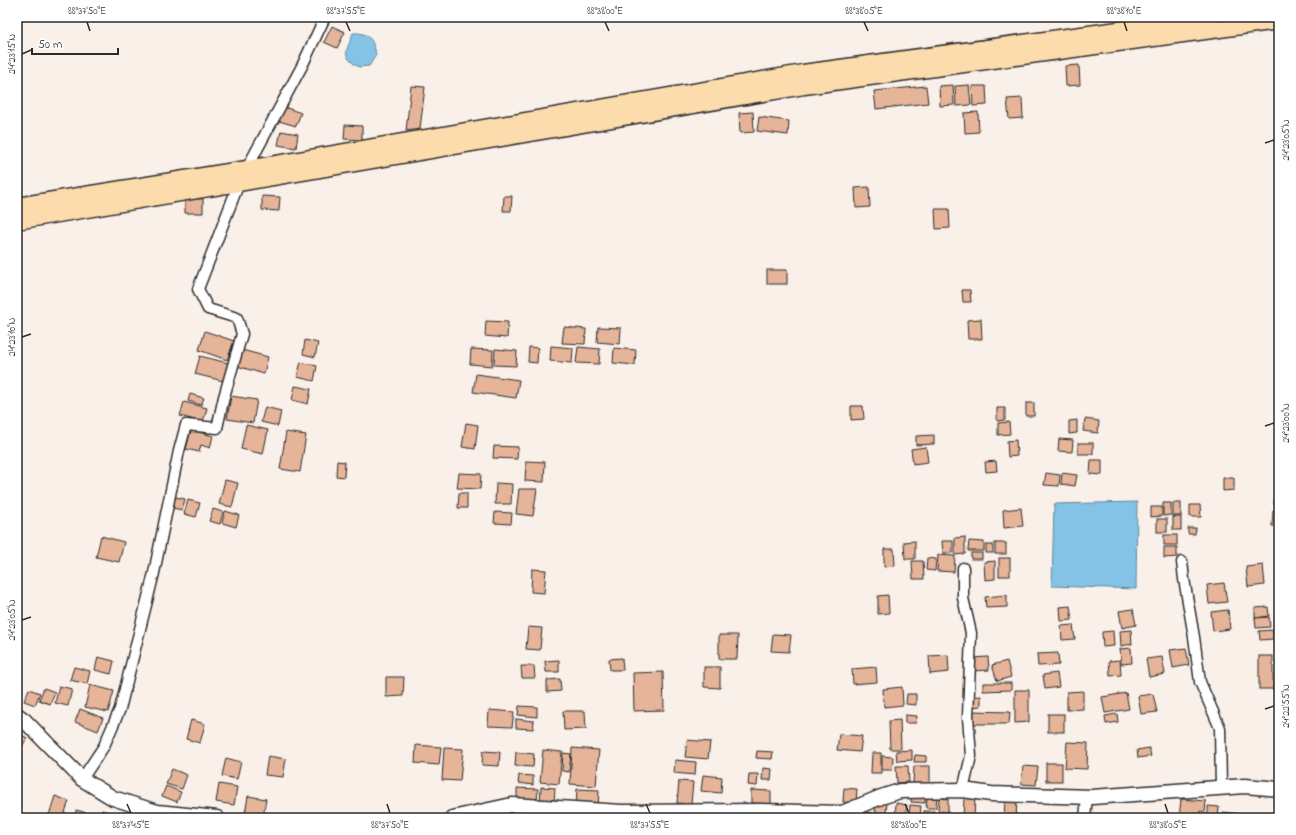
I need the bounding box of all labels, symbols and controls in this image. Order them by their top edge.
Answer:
text: 88°37'50"E [68,4,106,19]
text: 88°37'55"E [326,4,366,19]
text: 88°38'00"E [587,4,623,19]
text: 88°38'05"E [845,4,883,19]
text: 88°38'10"E [1106,4,1142,19]
scale bar [32,30,118,56]
text: 24°23'15"N [5,34,20,74]
text: 50 m [38,36,62,54]
text: 24°23'05"N [1279,119,1294,161]
text: 24°23'10"N [5,317,20,356]
text: 24°23'00"N [1279,403,1294,443]
text: 24°23'05"N [5,599,20,641]
text: 24°22'55"N [1279,684,1294,728]
text: 88°37'45"E [112,818,150,833]
text: 88°37'50"E [371,818,409,833]
text: 88°37'55"E [630,818,670,833]
text: 88°38'00"E [891,818,927,833]
text: 88°38'05"E [1149,818,1187,833]

